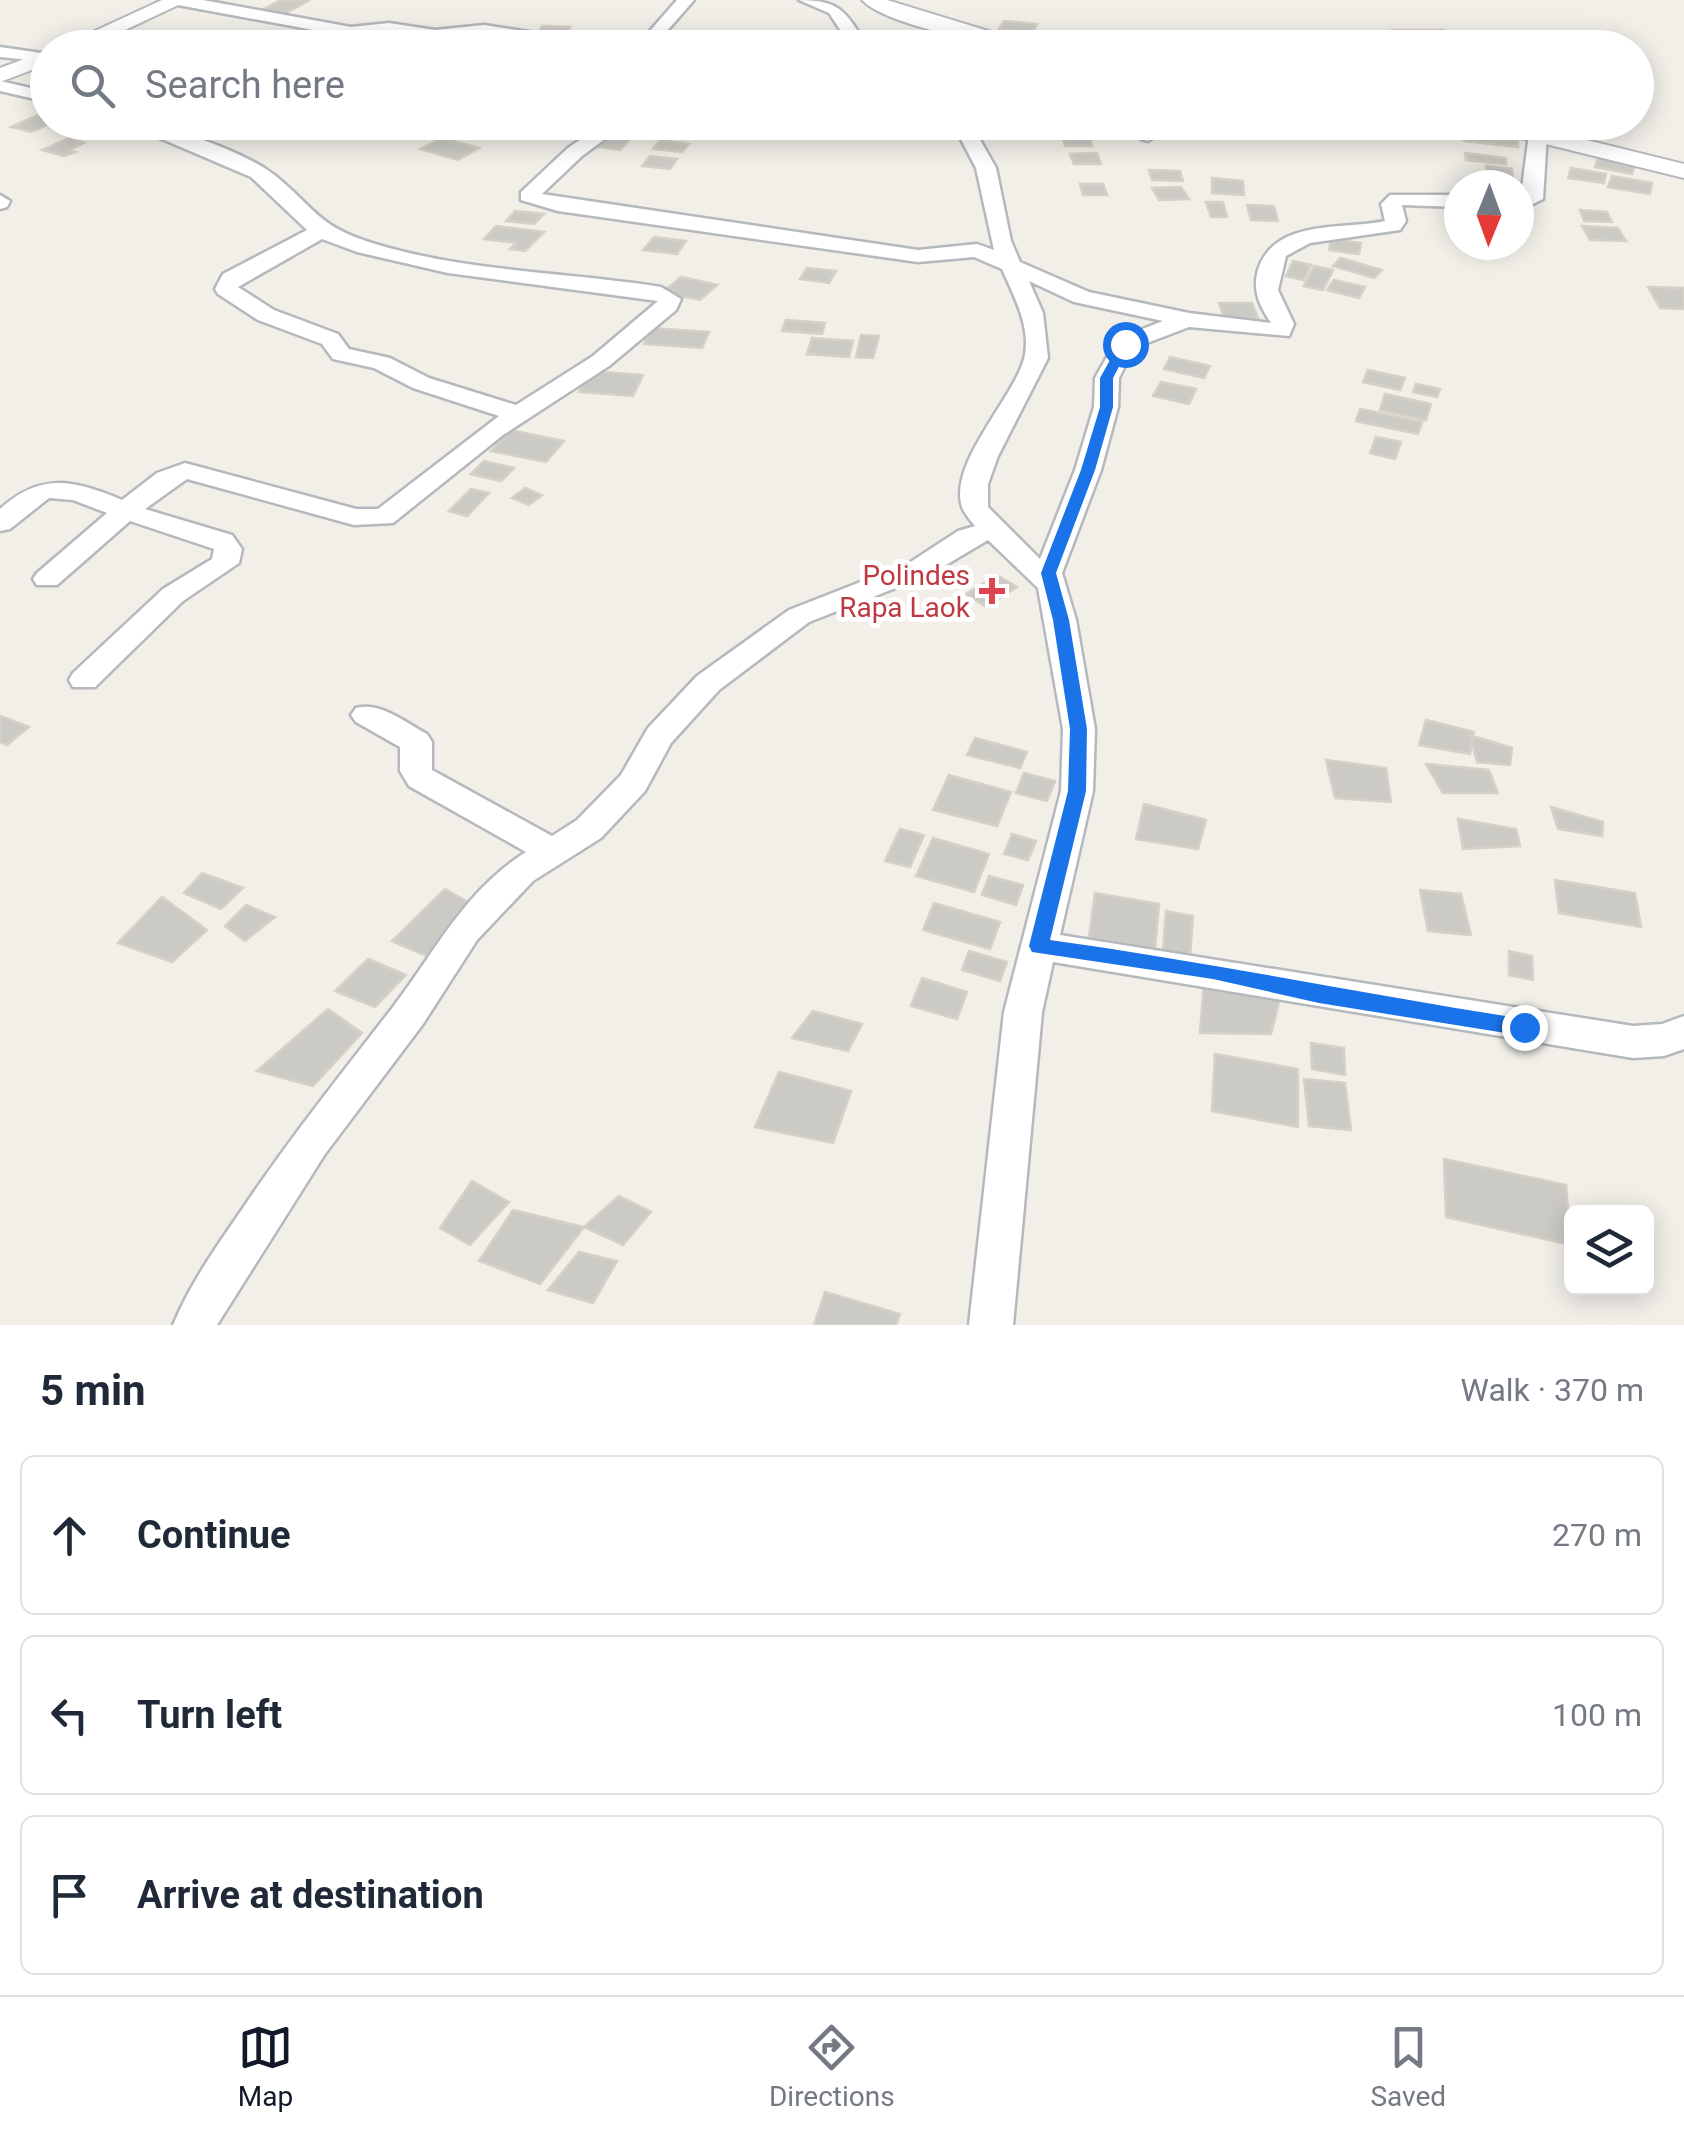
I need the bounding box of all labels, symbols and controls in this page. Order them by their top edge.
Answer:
search box [30,30,1654,140]
icon: search [65,58,120,113]
text: Search here [145,63,345,107]
north arrow [1444,170,1534,260]
route start [1103,322,1149,368]
place label: Polindes Rapa Laok [839,559,971,624]
marker: Polindes Rapa Laok [979,578,1005,604]
route end [1502,1005,1548,1051]
map controls [1564,1205,1654,1295]
button: layers [1564,1205,1654,1295]
text: 5 min [40,1366,146,1415]
text: Walk · 370 m [1461,1371,1644,1409]
icon: ahead [42,1508,97,1563]
text: Continue [137,1513,291,1557]
text: 270 m [1552,1516,1642,1554]
icon: left [42,1688,97,1743]
text: Turn left [137,1693,282,1737]
text: 100 m [1552,1696,1642,1734]
icon: arrive [42,1868,97,1923]
text: Arrive at destination [137,1873,484,1917]
tab: Map [238,2020,293,2113]
tab: Directions [769,2020,895,2113]
tab: Saved [1370,2020,1446,2113]

